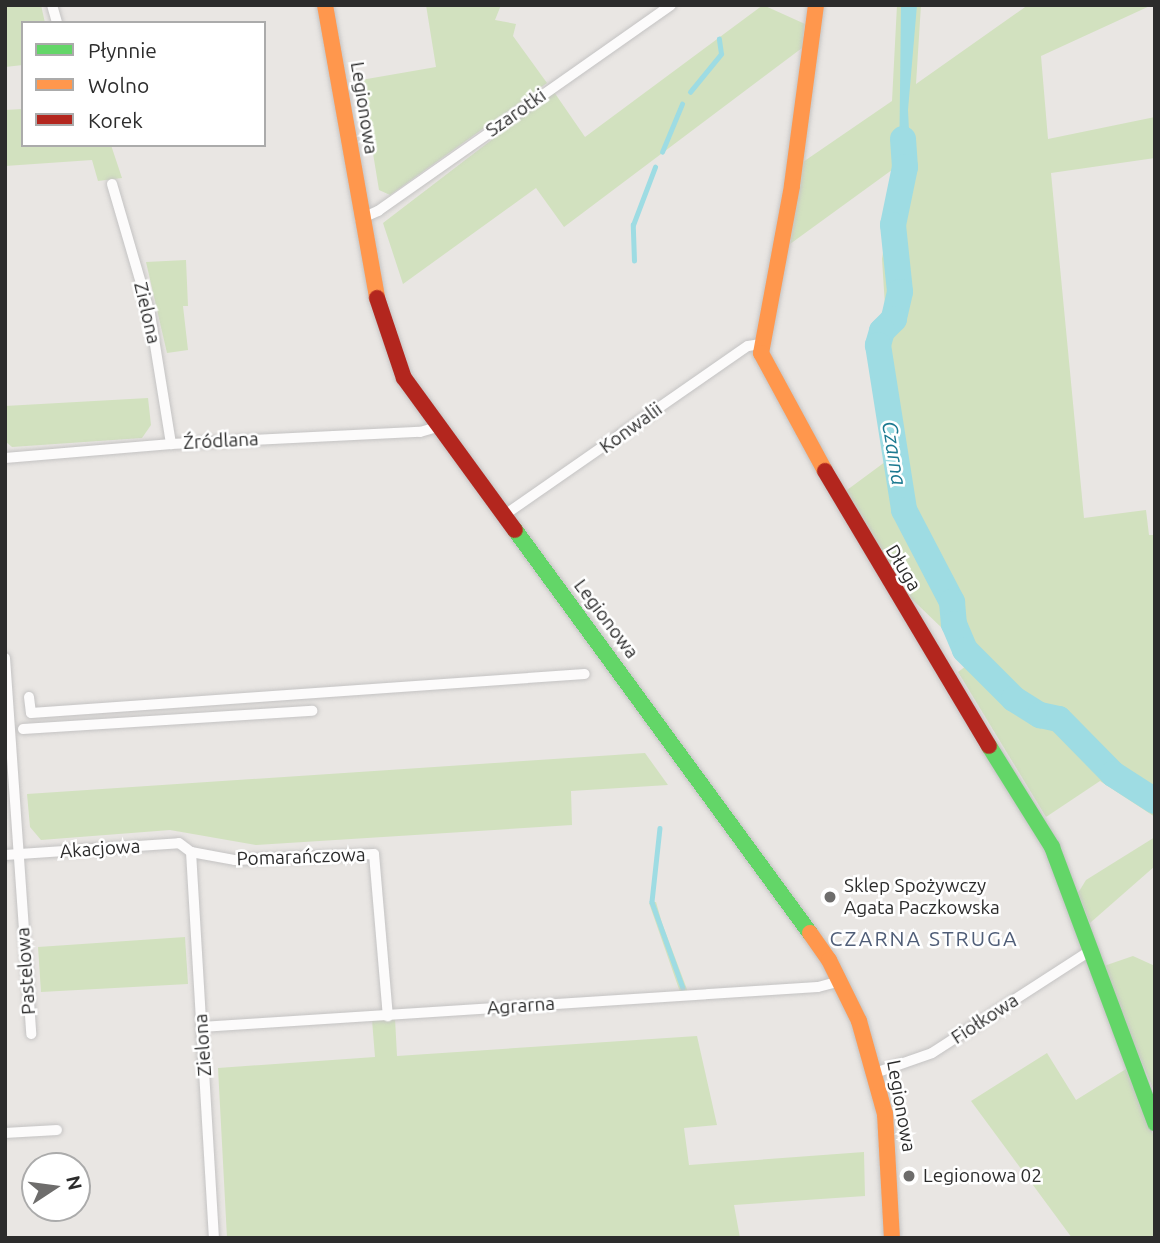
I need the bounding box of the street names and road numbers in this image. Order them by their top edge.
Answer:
street label: Legionowa [345,60,383,156]
street label: Szarotki [481,84,551,142]
street label: Zielona [129,280,165,346]
street label: Konwalii [595,398,667,458]
street label: Źródlana [183,428,259,454]
street label: Długa [880,541,926,595]
street label: Legionowa [569,575,643,663]
street label: Akacjowa [59,835,141,863]
street label: Pomarańczowa [236,843,366,871]
street label: Pastelowa [12,926,40,1016]
street label: Fiołkowa [947,989,1023,1049]
street label: Agrarna [486,992,556,1020]
street label: Zielona [189,1013,217,1077]
street label: Legionowa [882,1058,920,1154]

